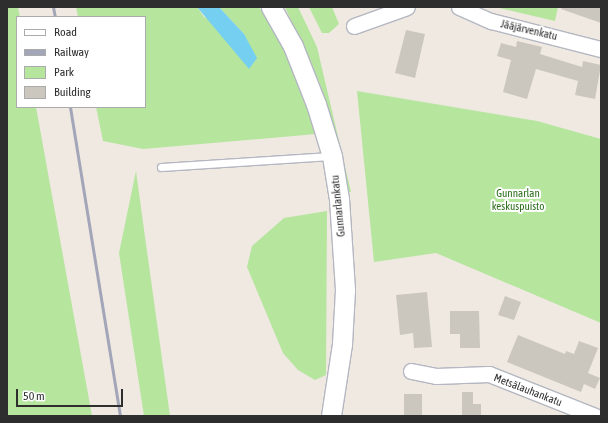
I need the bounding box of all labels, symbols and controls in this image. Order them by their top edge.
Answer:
legend [16,16,146,108]
street label: Jääjärvenkatu [499,17,559,43]
text: Road [54,25,77,39]
text: Railway [54,45,89,59]
text: Park [54,65,74,79]
text: Building [54,85,91,99]
street label: Gunnarlankatu [328,174,348,238]
park label: Gunnarlan keskuspuisto [492,187,544,213]
street label: Metsälauhankatu [492,371,564,409]
scale bar [18,381,125,407]
text: 50 m [23,389,45,403]

